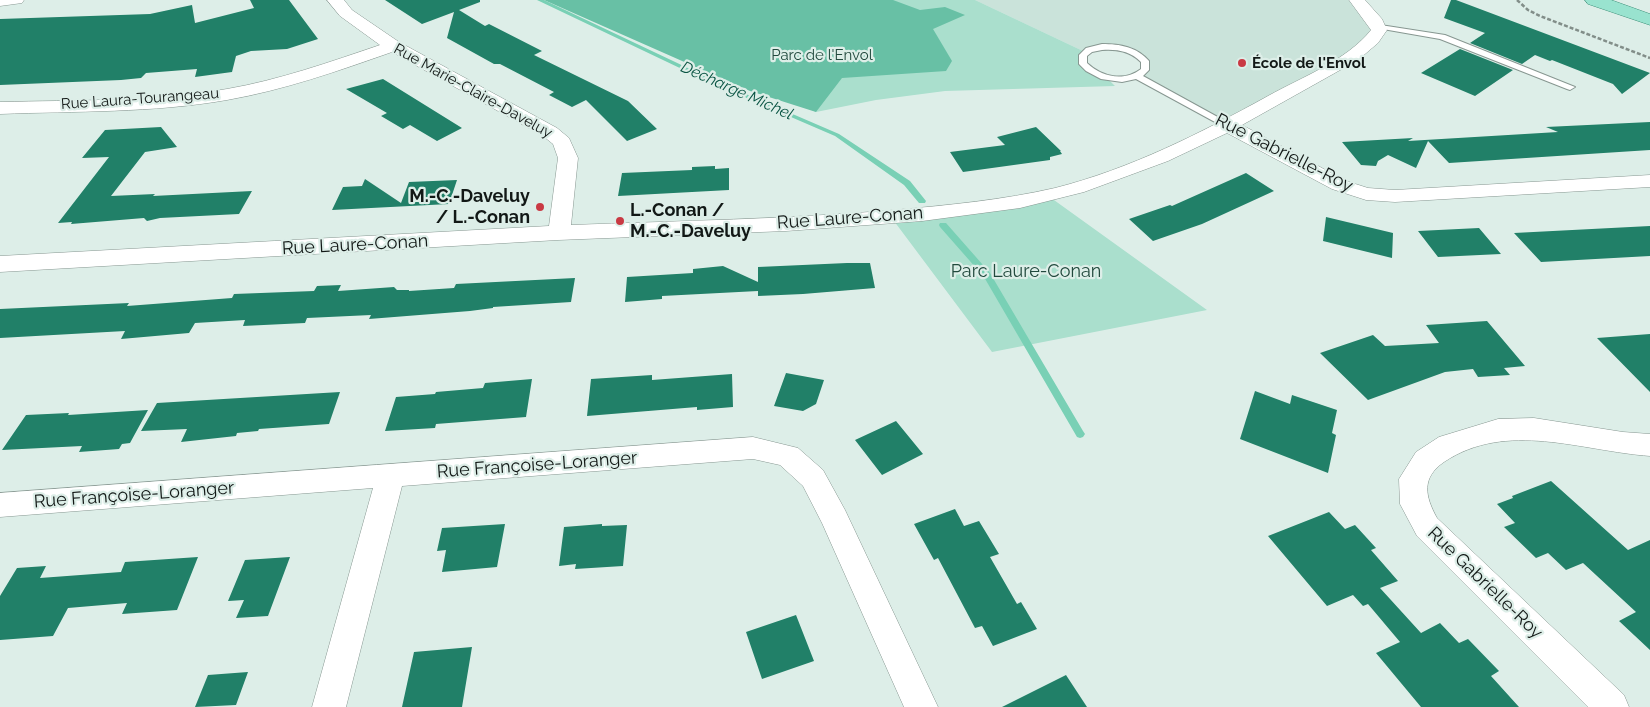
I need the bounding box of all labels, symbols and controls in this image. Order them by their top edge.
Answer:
street label: Rue Marie-Claire-Daveluy [391,40,555,142]
park label: Parc de l'Envol [771,46,873,64]
place label: École de l'Envol [1252,54,1366,72]
marker: École de l'Envol [1236,57,1248,69]
water label: Décharge Michel [678,58,796,124]
street label: Rue Laura-Tourangeau [60,84,220,114]
street label: Rue Gabrielle-Roy [1212,109,1356,197]
place label: M.-C.-Daveluy / L.-Conan [409,186,530,228]
place label: L.-Conan / M.-C.-Daveluy [630,200,751,242]
marker: M.-C.-Daveluy / L.-Conan [534,201,546,213]
street label: Rue Laure-Conan [776,202,924,234]
marker: L.-Conan / M.-C.-Daveluy [614,215,626,227]
street label: Rue Laure-Conan [281,230,429,260]
park label: Parc Laure-Conan [951,261,1101,283]
street label: Rue Françoise-Loranger [436,447,638,483]
street label: Rue Françoise-Loranger [33,477,235,513]
street label: Rue Gabrielle-Roy [1423,523,1547,643]

